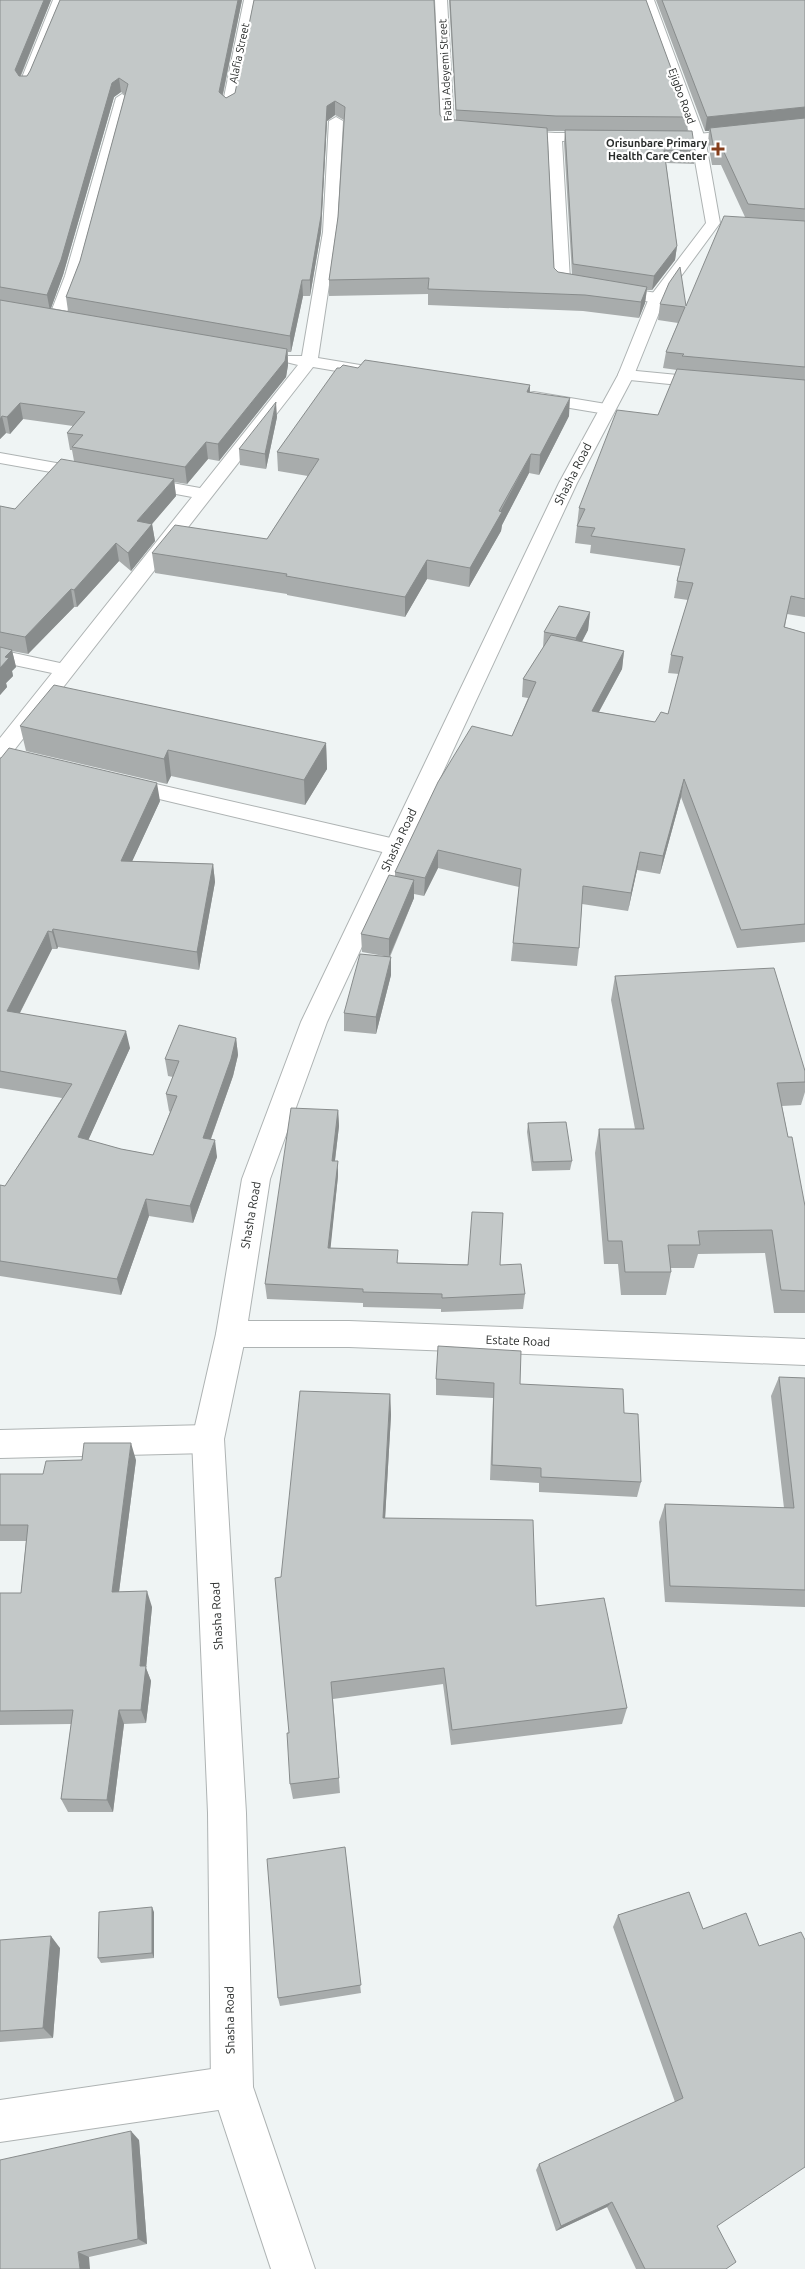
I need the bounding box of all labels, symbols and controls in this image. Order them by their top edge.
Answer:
street label: Fatai Adeyemi Street [436,18,454,122]
street label: Alafia Street [227,21,251,84]
street label: Ejigbo Road [666,66,698,126]
place label: Orisunbare Primary Health Care Center [606,137,707,162]
marker: Orisunbare Primary Health Care Center [711,142,725,156]
street label: Shasha Road [551,441,594,507]
street label: Shasha Road [378,806,419,873]
street label: Shasha Road [238,1180,263,1250]
street label: Estate Road [486,1333,550,1348]
street label: Shasha Road [208,1582,225,1650]
street label: Shasha Road [222,1986,237,2054]

